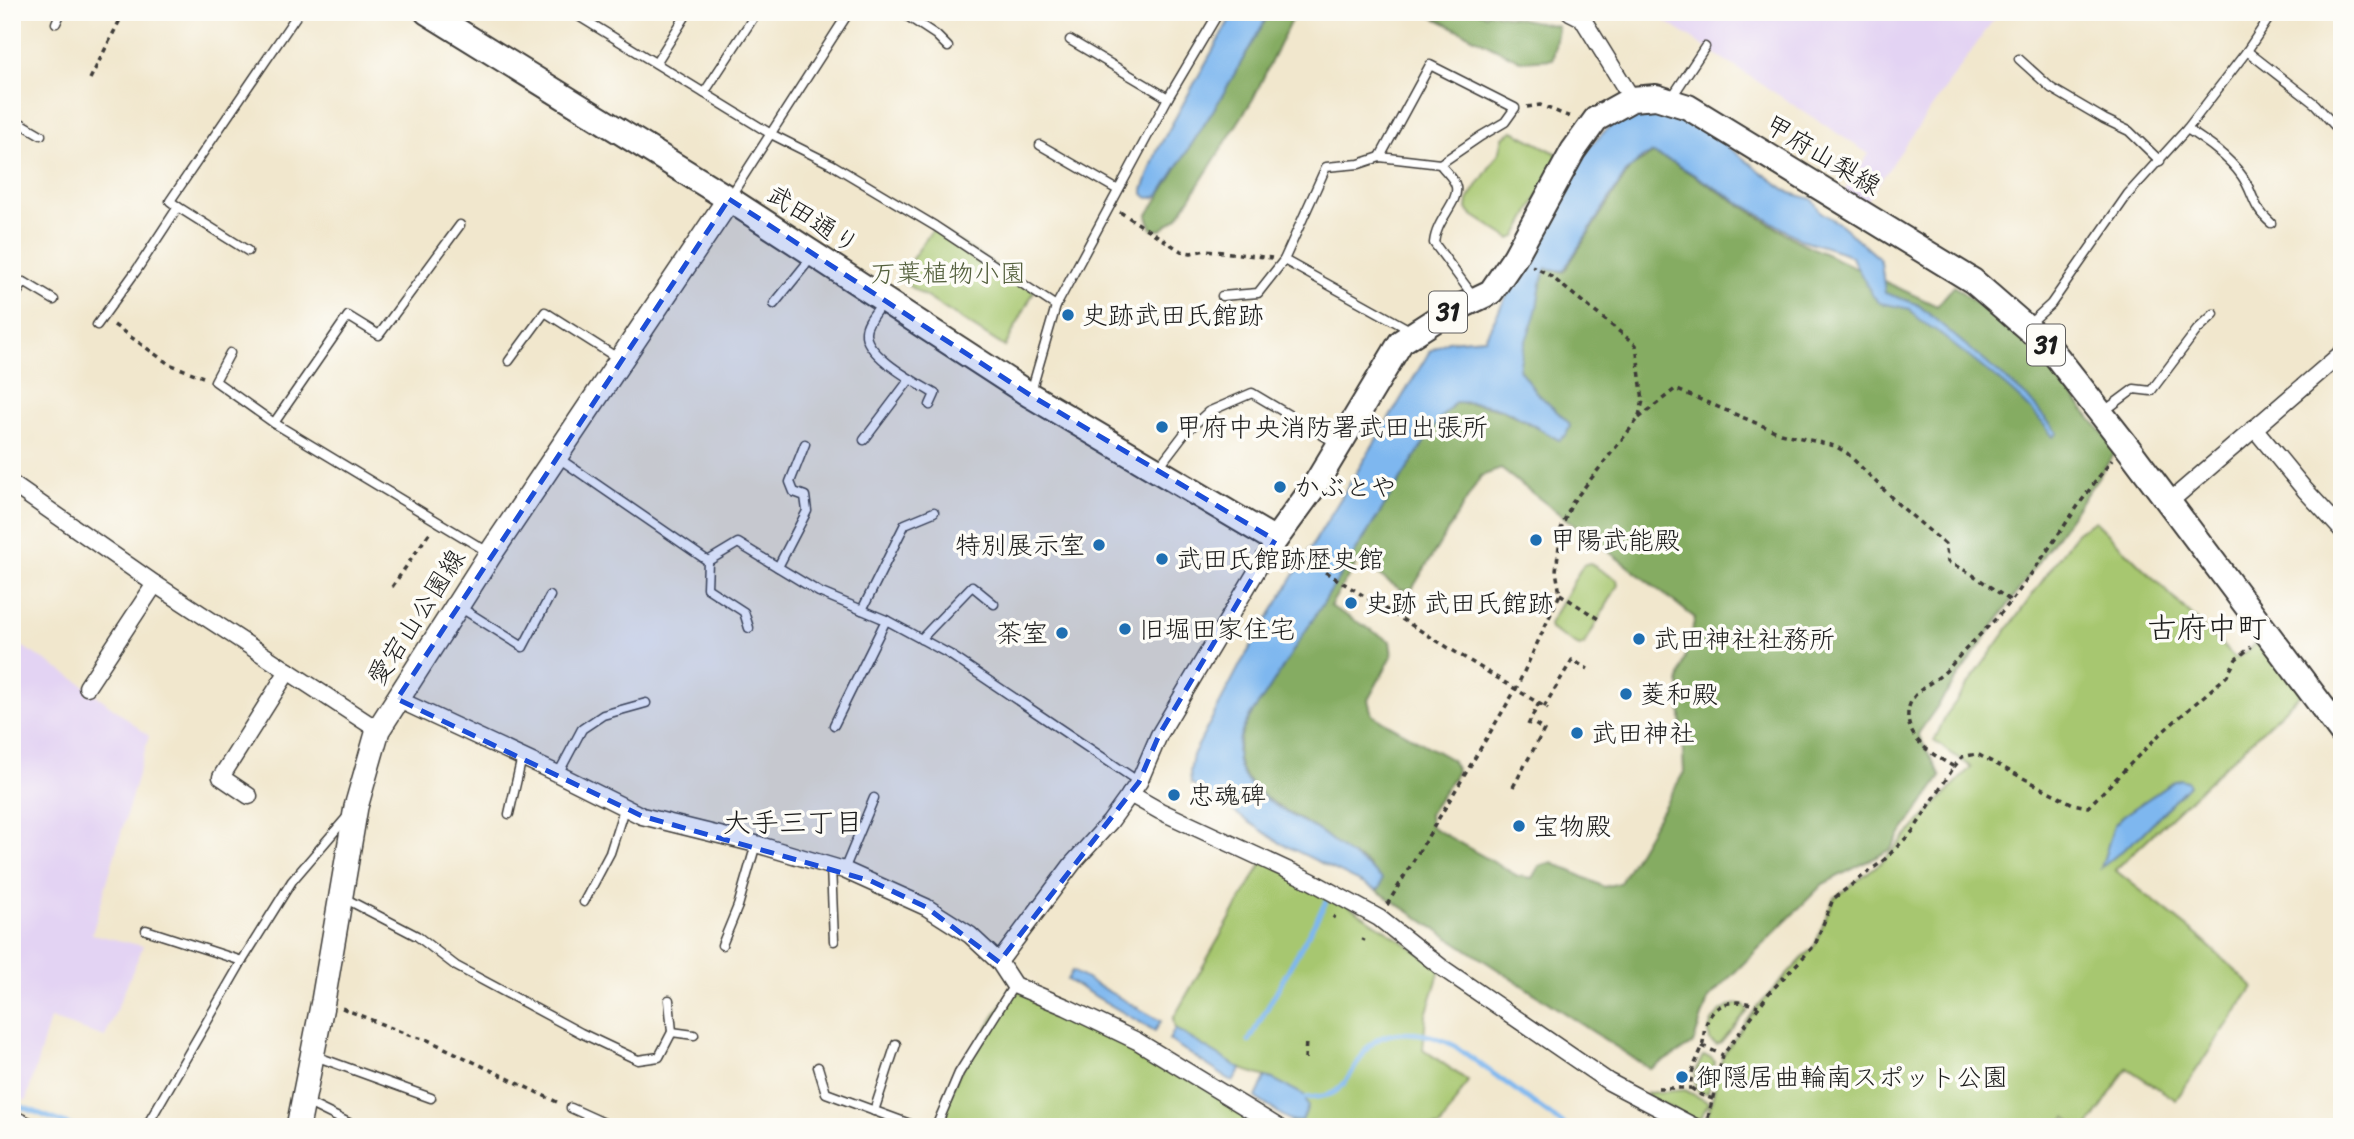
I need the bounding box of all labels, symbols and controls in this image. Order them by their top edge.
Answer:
street label: 甲府山梨線 [1755,102,1891,208]
street label: 武田通り [757,171,869,267]
park label: 万葉植物小園 [870,250,1026,296]
place label: 史跡武田氏館跡 [1082,292,1264,338]
road number: 31 [1429,292,1467,332]
marker: 史跡武田氏館跡 [1060,307,1076,323]
road number: 31 [2027,324,2065,366]
place label: 甲府中央消防署武田出張所 [1176,404,1488,450]
marker: 甲府中央消防署武田出張所 [1154,419,1170,435]
place label: かぶとや [1294,464,1396,510]
marker: かぶとや [1272,479,1288,495]
place label: 甲陽武能殿 [1550,517,1680,563]
place label: 特別展示室 [955,522,1085,568]
marker: 甲陽武能殿 [1528,532,1544,548]
place label: 武田氏館跡歴史館 [1176,536,1384,582]
marker: 特別展示室 [1091,537,1107,553]
street label: 愛宕山公園線 [354,539,478,695]
marker: 武田氏館跡歴史館 [1154,551,1170,567]
place label: 史跡 武田氏館跡 [1365,580,1554,626]
marker: 史跡 武田氏館跡 [1343,595,1359,611]
district label: 古府中町 [2147,601,2267,655]
place label: 旧堀田家住宅 [1139,606,1295,652]
place label: 茶室 [996,610,1048,656]
place label: 武田神社社務所 [1653,616,1835,662]
marker: 旧堀田家住宅 [1117,621,1133,637]
marker: 茶室 [1054,625,1070,641]
marker: 武田神社社務所 [1631,631,1647,647]
place label: 菱和殿 [1640,671,1718,717]
marker: 菱和殿 [1618,686,1634,702]
place label: 武田神社 [1591,710,1695,756]
marker: 武田神社 [1569,725,1585,741]
place label: 忠魂碑 [1188,772,1266,818]
marker: 忠魂碑 [1166,787,1182,803]
district label: 大手三丁目 [723,798,863,847]
place label: 宝物殿 [1533,803,1611,849]
marker: 宝物殿 [1511,818,1527,834]
place label: 御隠居曲輪南スポット公園 [1696,1054,2008,1100]
marker: 御隠居曲輪南スポット公園 [1674,1069,1690,1085]

